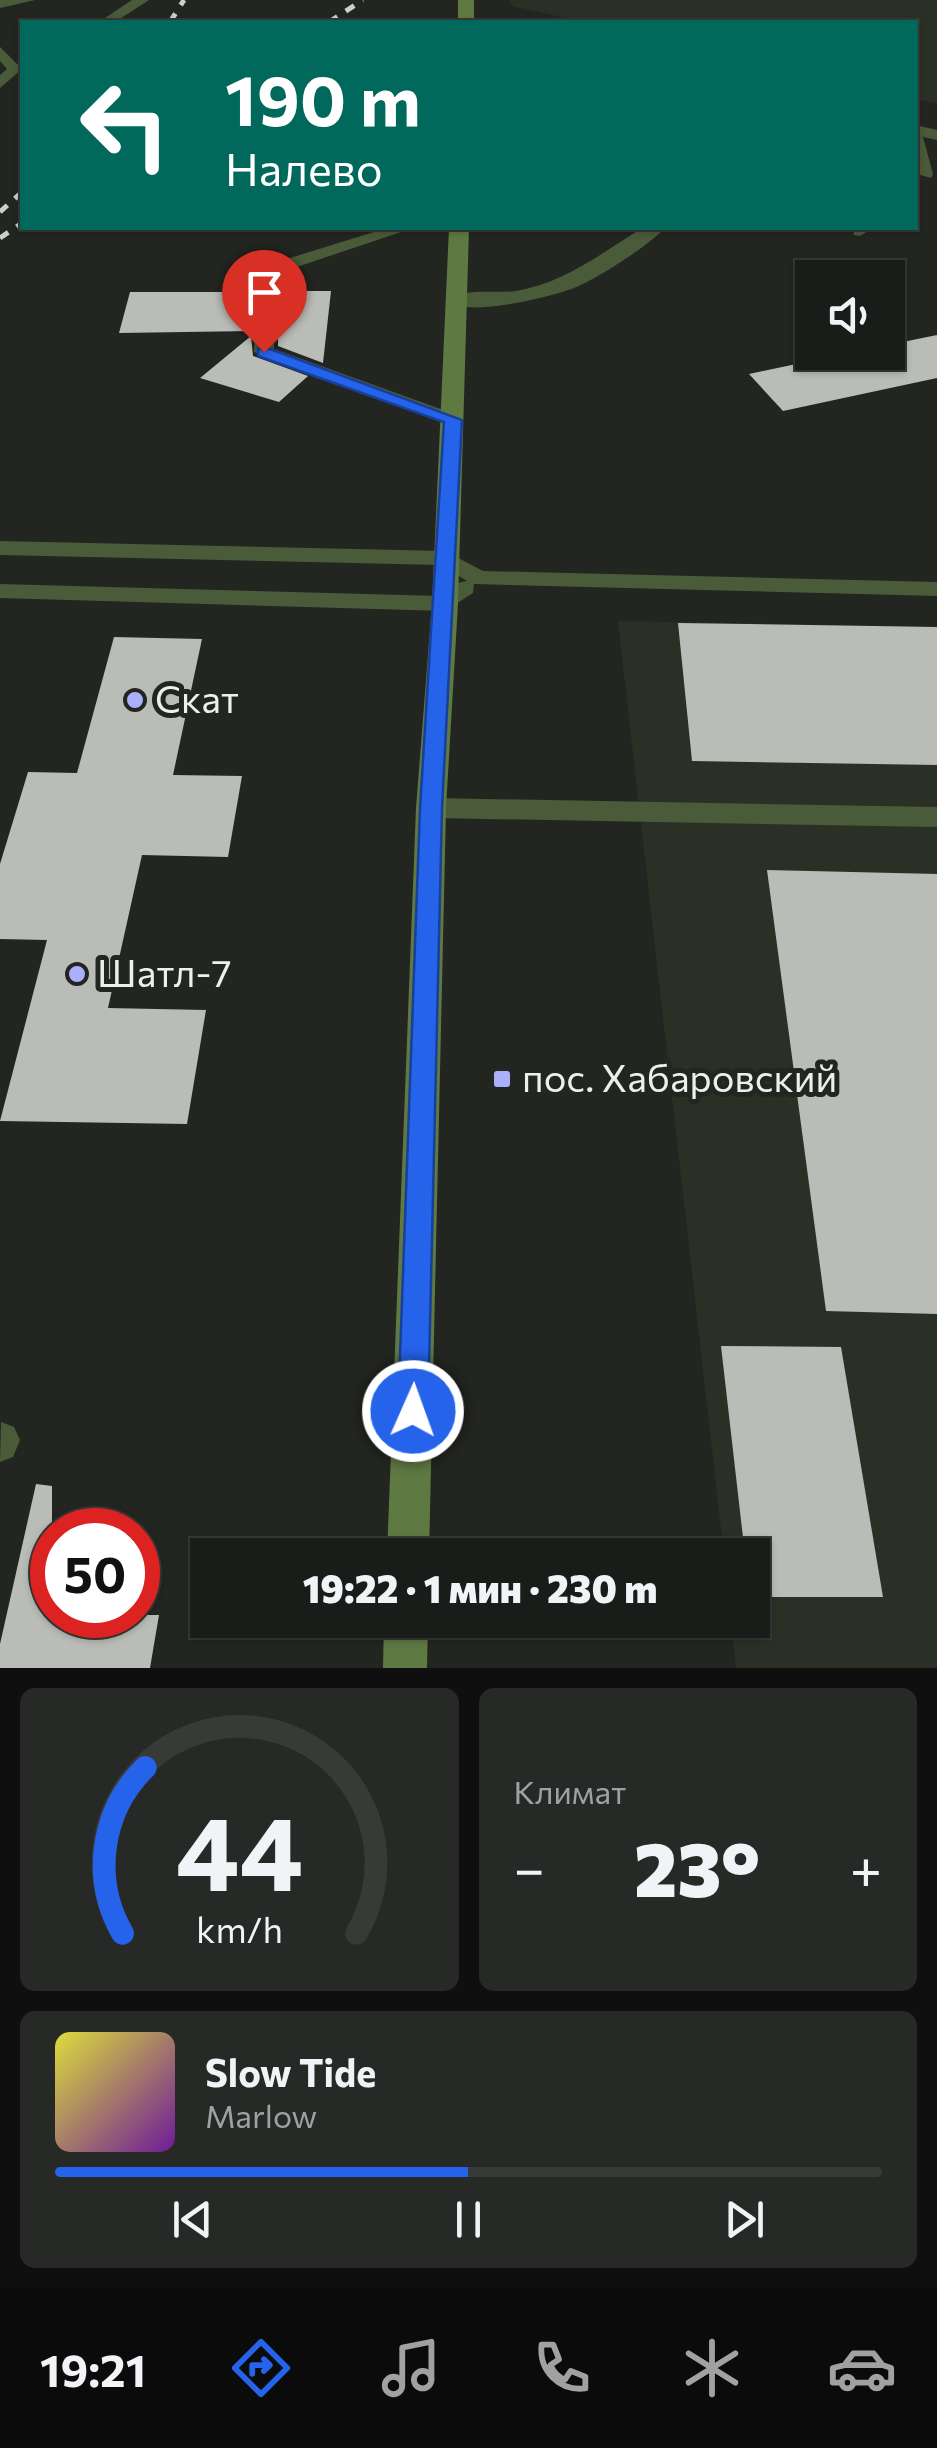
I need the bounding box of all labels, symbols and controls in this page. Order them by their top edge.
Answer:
text: 190 m [225,55,421,140]
icon: left [60,60,190,190]
text: Налево [225,140,383,195]
pin [222,250,307,353]
map controls [795,260,905,370]
button: sound [795,260,905,370]
icon: arrive [237,265,292,320]
place label: Скат [155,674,239,721]
marker: Скат [124,689,146,711]
place label: Шатл-7 [97,948,232,995]
marker: Шатл-7 [66,963,88,985]
place label: пос. Хабаровский [522,1053,837,1100]
marker: пос. Хабаровский [491,1068,513,1090]
position arrow [361,1359,465,1463]
speed limit sign: 50 [30,1508,160,1638]
text: 19:22 · 1 мин · 230 m [303,1564,657,1611]
text: Климат [514,1771,626,1811]
text: 44 [175,1785,303,1912]
text: 23° [634,1821,760,1912]
text: − [514,1833,545,1900]
text: + [850,1833,882,1900]
text: km/h [196,1907,283,1950]
text: Slow Tide [205,2048,376,2095]
text: Marlow [205,2095,317,2135]
icon: previous [165,2192,220,2247]
icon: pause [441,2192,496,2247]
icon: next [717,2192,772,2247]
icon: directions [226,2333,296,2403]
icon: music [376,2333,446,2403]
icon: phone [527,2333,597,2403]
icon: climate [677,2333,747,2403]
icon: car [827,2333,897,2403]
text: 19:21 [40,2341,146,2396]

